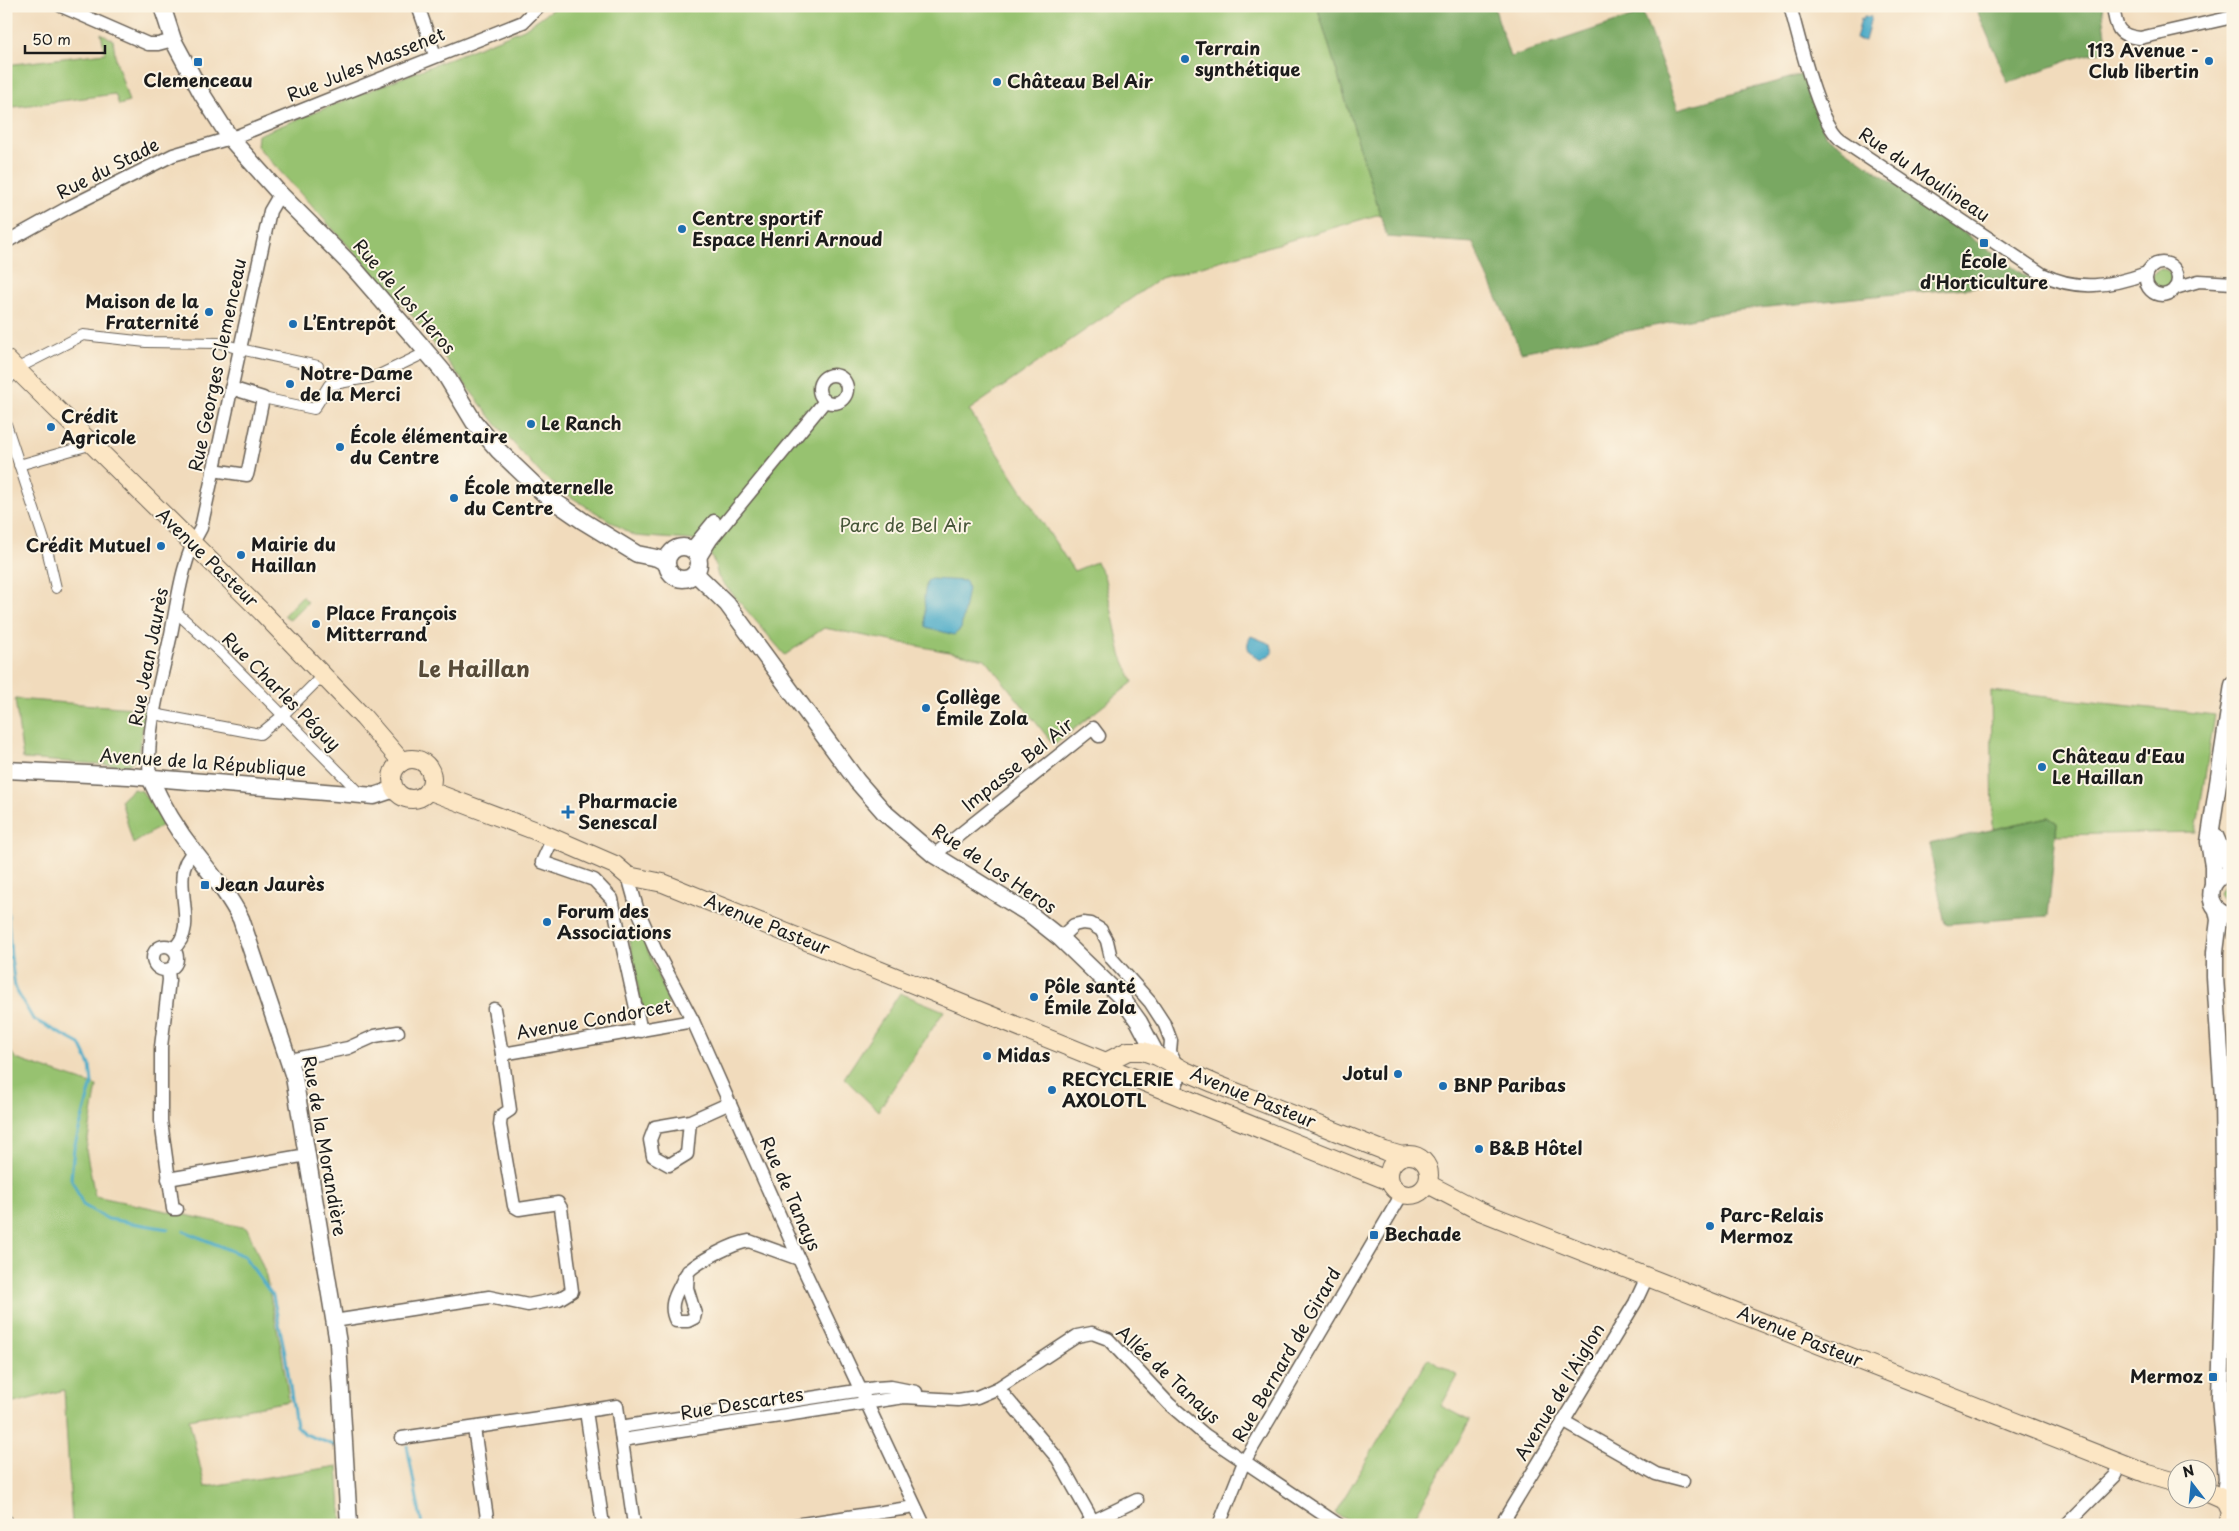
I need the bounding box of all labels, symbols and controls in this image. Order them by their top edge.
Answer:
street label: Rue Jules Massenet [282,20,449,108]
scale bar [25,22,105,54]
text: 50 m [32,27,71,50]
place label: Terrain synthétique [1195,34,1300,82]
place label: 113 Avenue - Club libertin [2087,36,2199,84]
marker: Terrain synthétique [1179,53,1191,65]
marker: 113 Avenue - Club libertin [2203,55,2215,67]
marker: Clemenceau [192,56,204,68]
place label: Clemenceau [143,66,253,93]
place label: Château Bel Air [1007,67,1154,94]
marker: Château Bel Air [991,76,1003,88]
street label: Rue du Moulineau [1854,120,1996,228]
street label: Rue du Stade [51,130,163,205]
place label: Centre sportif Espace Henri Arnoud [692,204,882,252]
marker: Centre sportif Espace Henri Arnoud [676,223,688,235]
street label: Rue de Los Heros [347,232,463,360]
marker: École d'Horticulture [1978,237,1990,249]
place label: École d'Horticulture [1920,247,2048,295]
street label: Rue Georges Clemenceau [181,256,252,474]
place label: Maison de la Fraternité [85,287,199,335]
marker: Maison de la Fraternité [203,306,215,318]
place label: L’Entrepôt [303,309,396,336]
marker: L’Entrepôt [287,318,299,330]
place label: Notre-Dame de la Merci [300,359,413,407]
marker: Notre-Dame de la Merci [284,378,296,390]
place label: Crédit Agricole [61,402,136,450]
place label: Le Ranch [541,409,622,436]
marker: Le Ranch [525,418,537,430]
marker: Crédit Agricole [45,421,57,433]
place label: École élémentaire du Centre [350,422,508,470]
marker: École élémentaire du Centre [334,441,346,453]
place label: École maternelle du Centre [464,473,614,521]
marker: École maternelle du Centre [448,492,460,504]
street label: Avenue Pasteur [151,501,266,613]
park label: Parc de Bel Air [839,511,971,538]
place label: Mairie du Haillan [251,530,336,578]
place label: Crédit Mutuel [26,531,151,558]
marker: Crédit Mutuel [155,540,167,552]
marker: Mairie du Haillan [235,549,247,561]
street label: Rue Jean Jaurès [121,585,174,728]
place label: Place François Mitterrand [326,599,457,647]
marker: Place François Mitterrand [310,618,322,630]
street label: Rue Charles Péguy [216,625,348,757]
district label: Le Haillan [418,651,530,684]
place label: Collège Émile Zola [936,683,1028,731]
marker: Collège Émile Zola [920,702,932,714]
street label: Impasse Bel Air [955,710,1079,817]
street label: Avenue de la République [99,741,307,782]
place label: Château d'Eau Le Haillan [2052,742,2185,790]
marker: Château d'Eau Le Haillan [2036,761,2048,773]
place label: Pharmacie Senescal [578,787,678,835]
marker: Pharmacie Senescal [562,806,574,818]
street label: Rue de Los Heros [927,816,1063,920]
place label: Jean Jaurès [215,870,325,897]
marker: Jean Jaurès [199,879,211,891]
street label: Avenue Pasteur [701,886,835,961]
place label: Forum des Associations [557,897,672,945]
marker: Forum des Associations [541,916,553,928]
place label: Pôle santé Émile Zola [1044,972,1136,1020]
street label: Avenue Condorcet [514,991,674,1045]
marker: Pôle santé Émile Zola [1028,991,1040,1003]
place label: Midas [997,1041,1051,1068]
marker: Midas [981,1050,993,1062]
street label: Rue de la Morandière [296,1053,355,1238]
street label: Avenue Pasteur [1187,1059,1321,1134]
place label: Jotul [1342,1059,1388,1086]
place label: RECYCLERIE AXOLOTL [1061,1065,1174,1113]
marker: Jotul [1392,1068,1404,1080]
place label: BNP Paribas [1453,1071,1566,1098]
marker: BNP Paribas [1437,1080,1449,1092]
marker: RECYCLERIE AXOLOTL [1046,1084,1058,1096]
street label: Rue de Tanays [754,1132,829,1255]
place label: B&B Hôtel [1489,1134,1582,1161]
marker: B&B Hôtel [1473,1143,1485,1155]
place label: Parc-Relais Mermoz [1720,1201,1824,1249]
place label: Bechade [1384,1220,1461,1247]
marker: Parc-Relais Mermoz [1704,1220,1716,1232]
marker: Bechade [1368,1229,1380,1241]
street label: Rue Bernard de Girard [1225,1262,1347,1447]
street label: Avenue Pasteur [1734,1298,1868,1373]
street label: Avenue de l'Aiglon [1507,1317,1610,1465]
street label: Allée de Tanays [1111,1318,1227,1429]
place label: Mermoz [2130,1362,2203,1389]
marker: Mermoz [2207,1371,2219,1383]
street label: Rue Descartes [678,1379,805,1426]
north arrow [2166,1458,2216,1508]
text: N [2180,1459,2197,1483]

